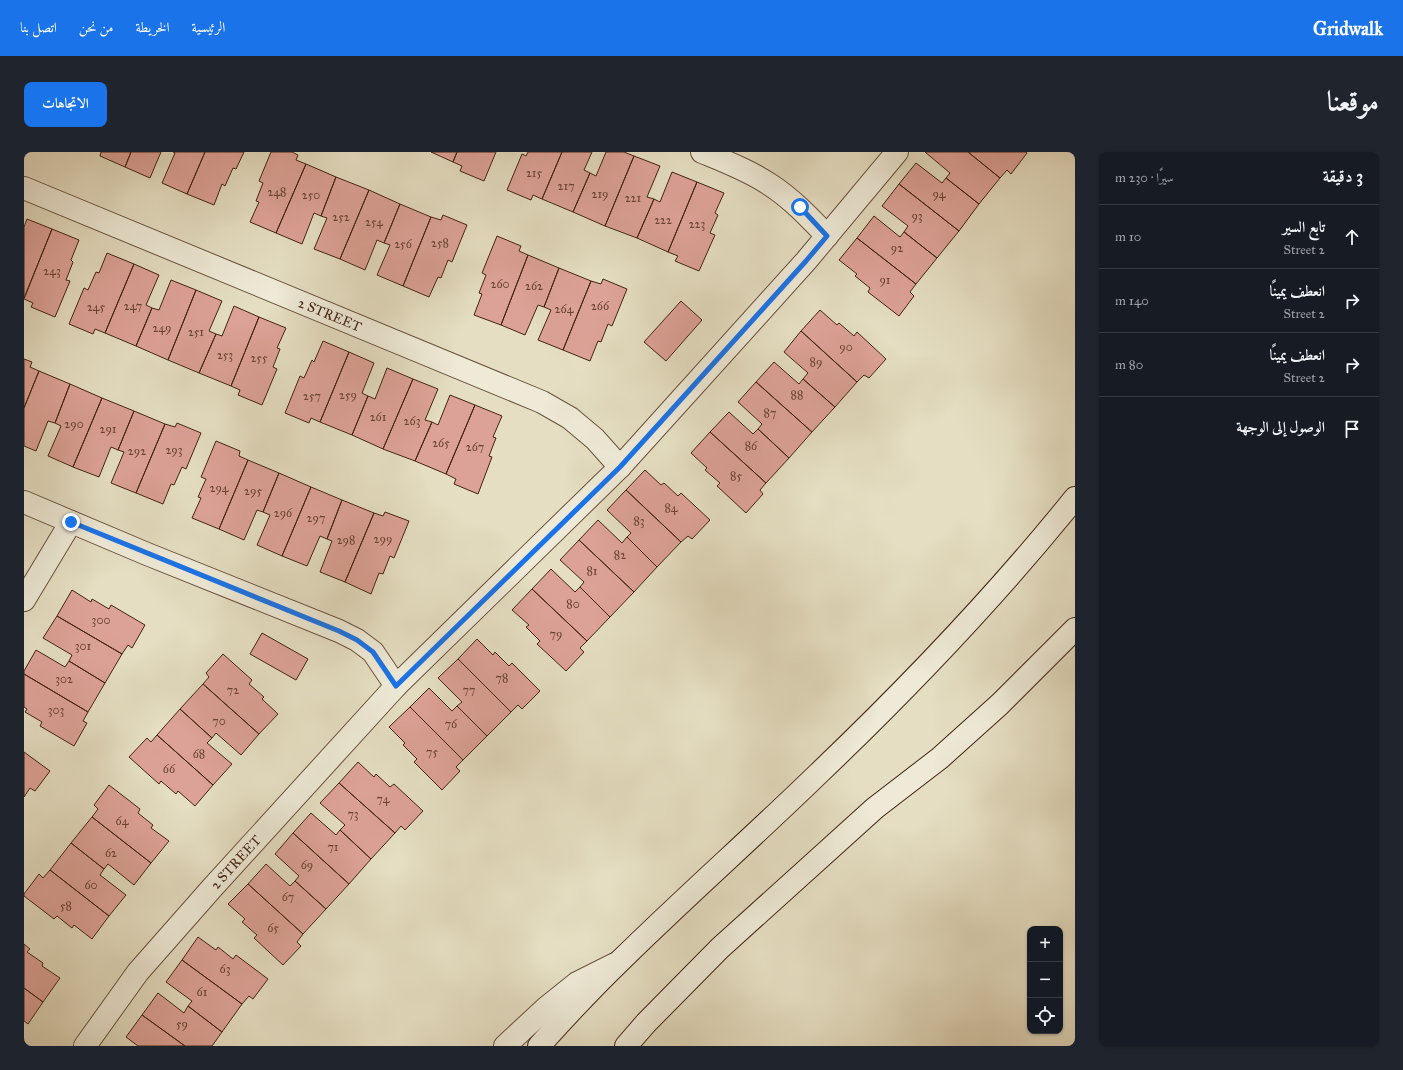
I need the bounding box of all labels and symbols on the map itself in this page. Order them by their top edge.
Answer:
house number: 215 [526,166,542,180]
house number: 217 [557,179,575,193]
house number: 248 [268,185,286,199]
house number: 219 [591,187,609,201]
house number: 94 [932,187,946,201]
house number: 250 [302,188,320,202]
house number: 221 [625,191,642,205]
route start [791,198,809,216]
house number: 93 [911,209,923,223]
house number: 252 [332,210,350,224]
house number: 222 [654,213,672,227]
house number: 254 [365,215,383,229]
house number: 223 [689,217,705,231]
house number: 258 [431,236,449,250]
house number: 256 [394,237,413,251]
house number: 92 [891,241,903,255]
house number: 243 [43,264,61,278]
house number: 91 [879,273,891,287]
house number: 260 [490,277,510,291]
house number: 262 [525,279,543,293]
street label: 2 STREET [295,294,364,336]
house number: 247 [124,299,142,313]
house number: 266 [591,299,610,313]
house number: 245 [87,300,106,314]
house number: 264 [555,302,574,316]
house number: 249 [152,321,172,335]
house number: 251 [188,325,204,339]
house number: 90 [839,340,853,354]
house number: 253 [217,348,233,362]
house number: 255 [251,351,268,365]
house number: 89 [810,355,822,369]
house number: 259 [339,388,357,402]
house number: 88 [791,388,803,402]
house number: 257 [303,389,321,403]
house number: 87 [764,406,776,420]
house number: 261 [370,410,387,424]
house number: 263 [404,414,421,428]
house number: 290 [64,417,84,431]
house number: 291 [99,422,117,436]
house number: 265 [432,436,450,450]
house number: 86 [745,439,758,453]
house number: 267 [466,440,484,454]
house number: 293 [165,443,183,457]
house number: 292 [128,444,146,458]
house number: 85 [730,469,742,483]
house number: 294 [209,481,229,495]
house number: 295 [244,484,262,498]
house number: 84 [664,501,678,515]
house number: 296 [274,506,293,520]
house number: 297 [307,511,325,525]
route end [62,513,80,531]
house number: 83 [633,514,645,528]
house number: 299 [374,532,392,546]
house number: 298 [337,533,355,547]
house number: 82 [614,548,626,562]
house number: 81 [586,564,598,578]
house number: 80 [566,597,580,611]
house number: 300 [92,613,110,627]
house number: 79 [550,627,562,641]
house number: 301 [75,639,91,653]
house number: 78 [496,671,508,685]
house number: 302 [55,672,73,686]
house number: 72 [227,683,239,697]
house number: 77 [463,683,475,697]
house number: 303 [48,703,64,717]
house number: 70 [212,714,226,728]
house number: 76 [445,717,458,731]
house number: 75 [426,745,438,759]
house number: 68 [193,747,205,761]
house number: 66 [163,762,176,776]
house number: 74 [377,792,390,806]
house number: 73 [347,807,359,821]
house number: 64 [116,814,129,828]
street label: 2 STREET [207,832,265,893]
house number: 71 [327,840,339,854]
house number: 62 [105,846,117,860]
house number: 69 [301,858,313,872]
house number: 60 [84,878,98,892]
house number: 67 [282,890,294,904]
house number: 58 [60,899,72,913]
house number: 65 [267,921,279,935]
house number: 63 [220,962,231,976]
house number: 61 [197,985,208,999]
house number: 59 [176,1017,188,1031]

